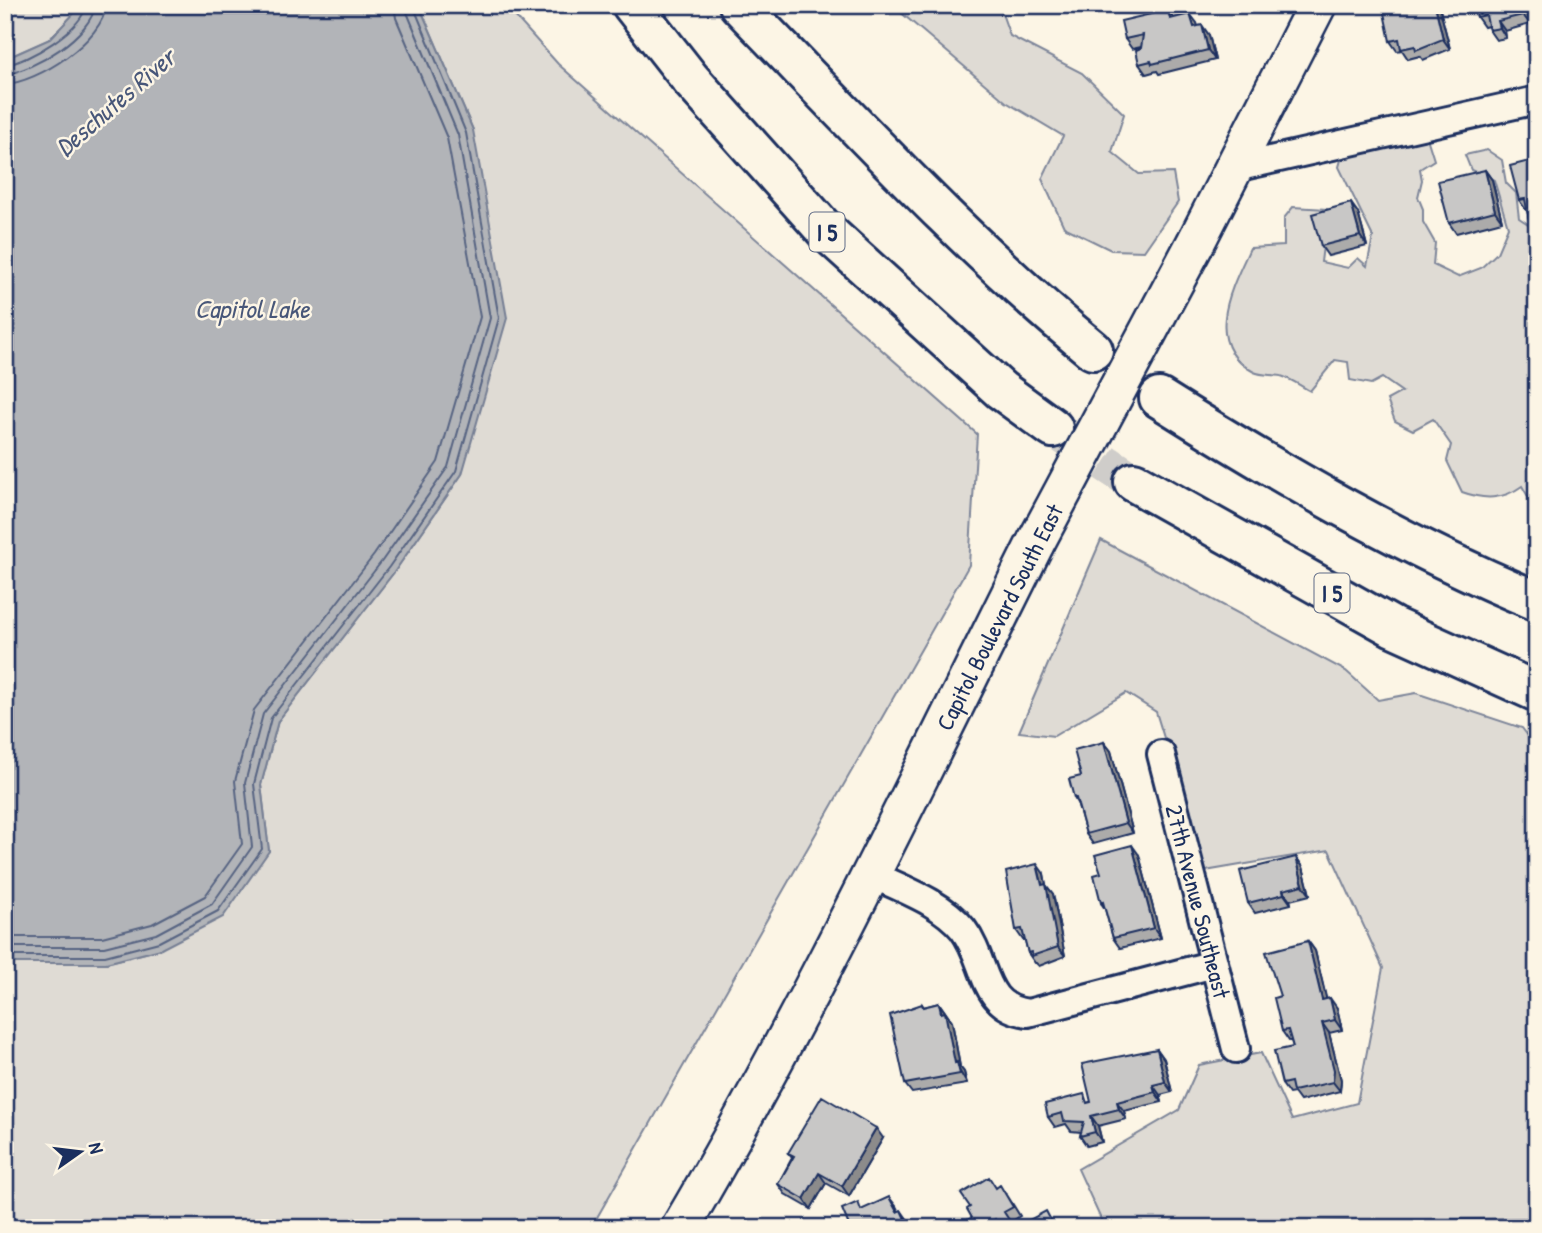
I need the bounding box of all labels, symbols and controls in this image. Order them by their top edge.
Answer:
water label: Deschutes River [48,38,184,164]
road number: I 5 [810,213,844,252]
water label: Capitol Lake [195,291,311,327]
street label: Capitol Boulevard South East [928,498,1070,736]
road number: I 5 [1314,573,1350,612]
street label: 27th Avenue Southeast [1158,801,1239,1002]
north arrow [46,1118,116,1188]
text: N [83,1140,110,1156]

